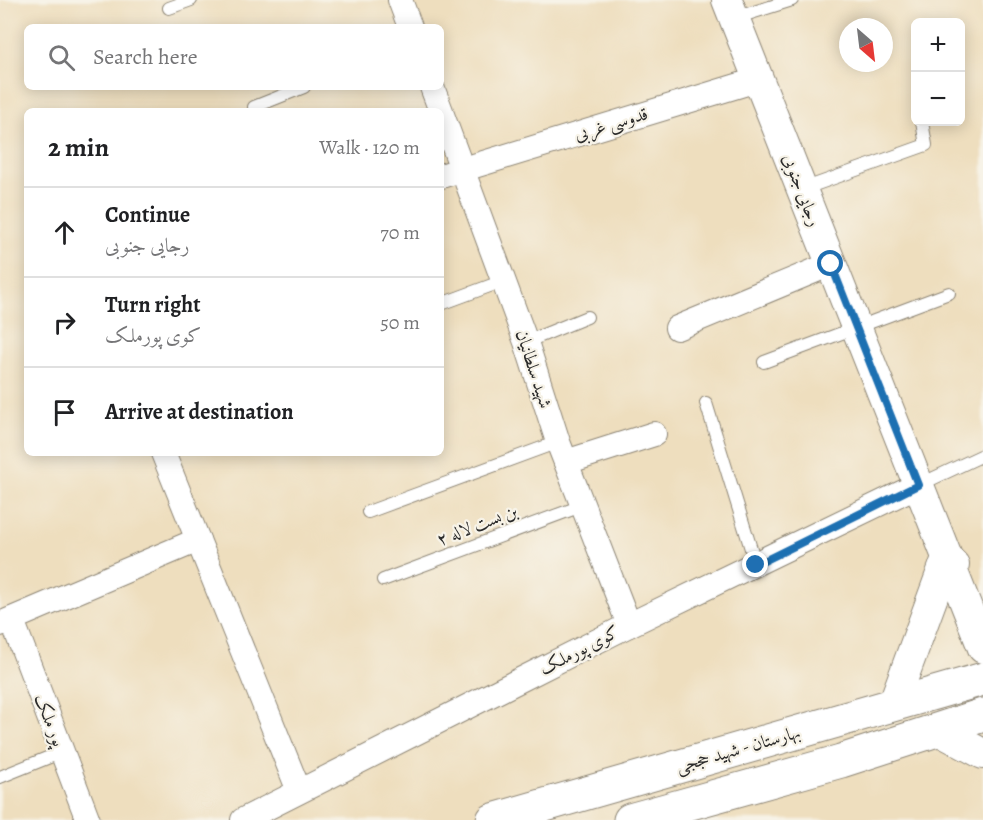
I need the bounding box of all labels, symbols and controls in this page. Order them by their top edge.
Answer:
north arrow [839,18,893,72]
map controls [911,18,965,126]
button: + [911,18,965,72]
search box [24,24,444,90]
icon: search [45,41,78,74]
text: Search here [93,42,198,72]
button: − [911,72,965,126]
street label: قدوسی غربی [571,101,651,148]
text: 2 min [48,130,109,165]
text: Walk · 120 m [319,134,420,161]
street label: رجایی جنوبی [776,150,827,230]
text: Continue [105,200,190,230]
icon: ahead [48,216,81,249]
text: 70 m [380,219,420,246]
text: رجایی جنوبی [105,232,190,259]
route start [817,250,843,276]
text: Turn right [105,290,201,320]
icon: right [48,306,81,339]
text: 50 m [380,309,420,336]
text: کوی پورملک [105,322,201,349]
street label: شهید سلطانیان [510,327,558,411]
icon: arrive [48,396,81,429]
text: Arrive at destination [105,397,294,427]
street label: بن بست لاله ۲ [433,498,521,551]
route end [742,551,768,577]
street label: کوی پورملک [535,620,623,681]
street label: پور ملک [28,690,72,752]
street label: بهارستان - شهید حججی [673,720,803,778]

